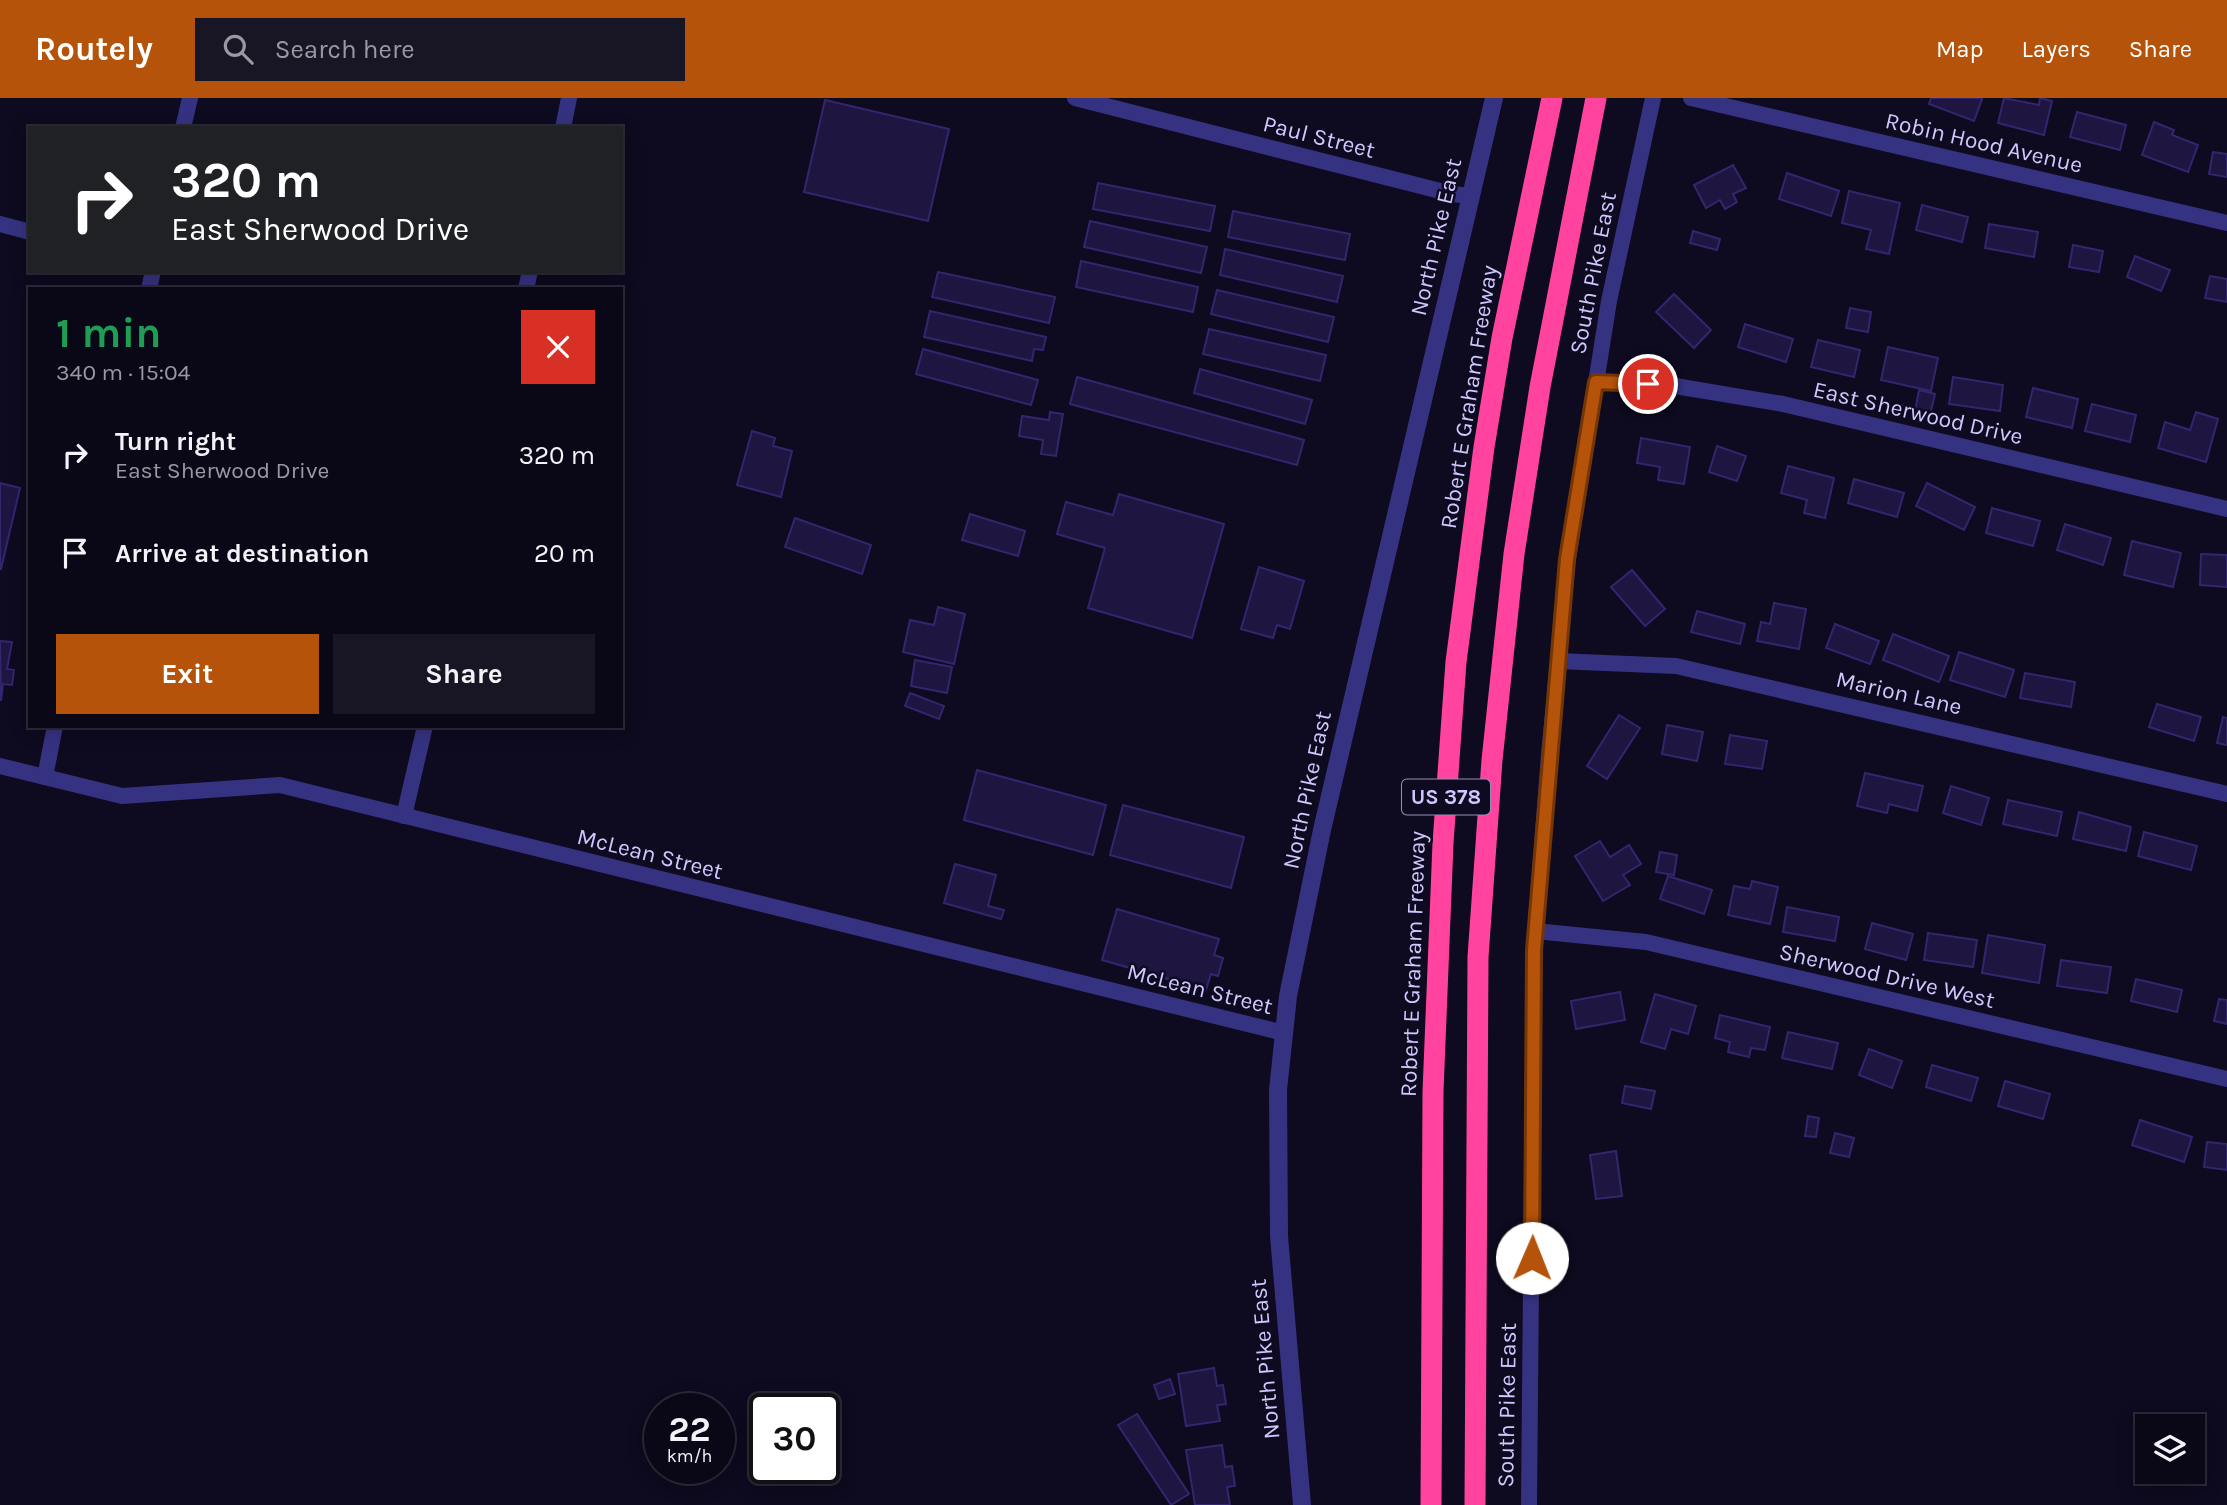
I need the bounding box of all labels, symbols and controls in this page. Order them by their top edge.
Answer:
search box [195,18,685,81]
text: Routely [35,30,153,68]
icon: search [219,30,257,68]
text: Search here [275,34,415,65]
text: Map [1936,35,1984,63]
text: Layers [2022,35,2091,63]
text: Share [2129,35,2192,63]
street label: Robin Hood Avenue [1883,107,2085,179]
street label: Paul Street [1260,110,1378,164]
text: 320 m [171,152,321,209]
icon: right [56,154,147,245]
street label: North Pike East [1405,155,1467,318]
street label: South Pike East [1564,189,1622,356]
text: East Sherwood Drive [171,211,469,248]
street label: Robert E Graham Freeway [1435,263,1503,531]
text: 1 min [56,308,161,358]
button: close [521,310,595,384]
pin [1618,354,1678,414]
text: 340 m · 15:04 [56,359,190,386]
icon: arrive [1629,365,1667,403]
street label: East Sherwood Drive [1811,376,2025,450]
text: Turn right [115,426,236,457]
icon: right [56,436,94,474]
text: 320 m [519,440,595,471]
text: East Sherwood Drive [115,457,329,484]
icon: arrive [56,534,94,572]
text: Arrive at destination [115,538,369,569]
text: 20 m [534,538,595,569]
button: Exit [56,634,319,714]
button: Share [333,634,595,714]
street label: Marion Lane [1833,665,1965,721]
street label: North Pike East [1277,708,1337,871]
road number: US 378 [1402,780,1490,814]
street label: McLean Street [574,823,726,885]
street label: Robert E Graham Freeway [1395,830,1431,1098]
street label: Sherwood Drive West [1777,938,1998,1014]
street label: McLean Street [1124,958,1276,1020]
position arrow [1495,1221,1569,1295]
street label: North Pike East [1245,1277,1285,1440]
street label: South Pike East [1492,1322,1522,1487]
speed limit sign: 30 [749,1393,840,1484]
text: 22 [668,1409,711,1450]
map controls [2135,1414,2205,1484]
button: layers [2135,1414,2205,1484]
text: km/h [667,1445,712,1467]

